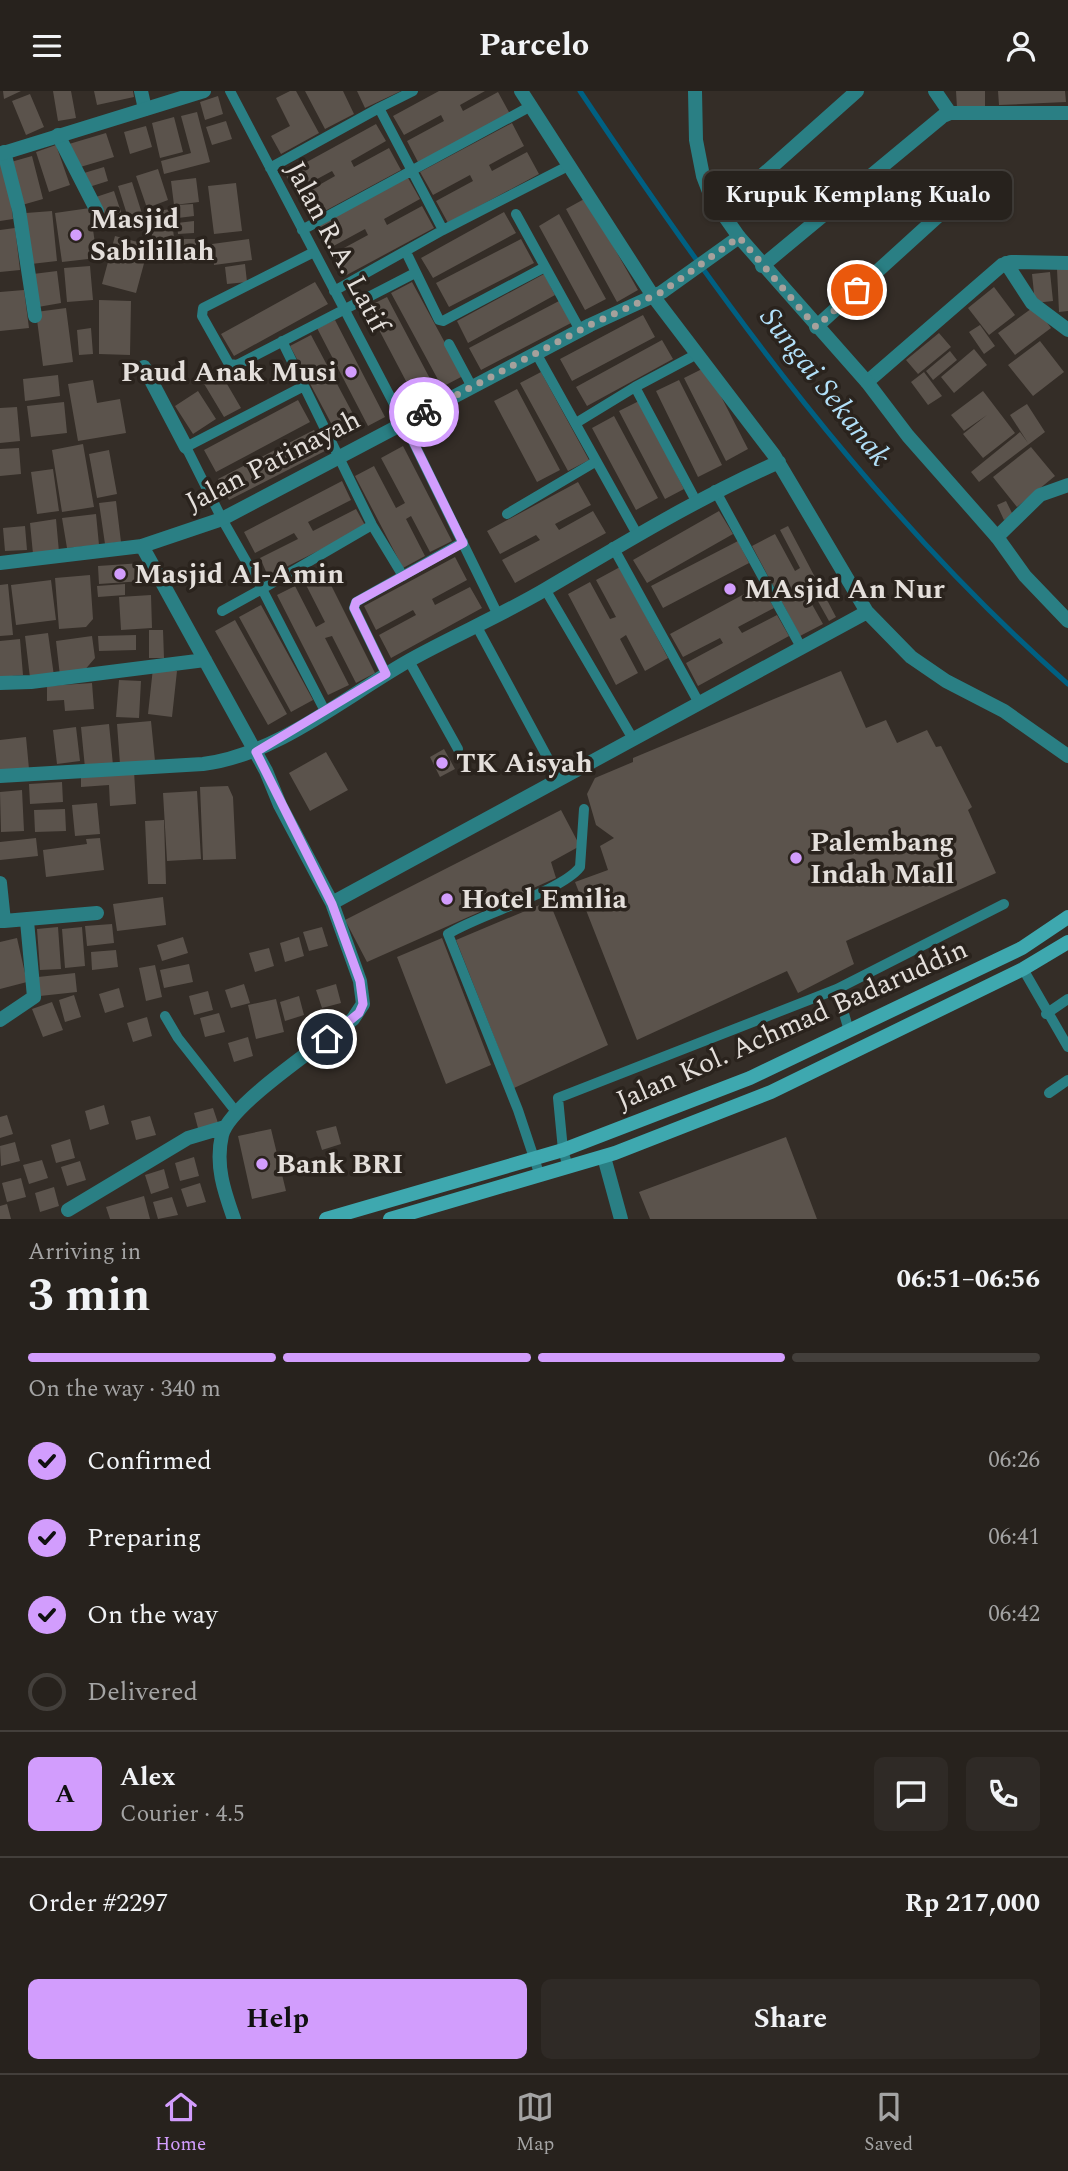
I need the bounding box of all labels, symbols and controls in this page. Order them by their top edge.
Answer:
text: Parcelo [479,21,589,70]
icon: menu [28,27,66,65]
icon: person [1002,27,1040,65]
street label: Jalan R.A. Latif [274,153,401,343]
callout: Krupuk Kemplang Kualo [703,171,1011,220]
text: Krupuk Kemplang Kualo [725,178,991,213]
place label: Masjid Sabilillah [90,198,215,273]
marker: Masjid Sabilillah [68,227,84,243]
pin [827,260,887,320]
icon: bag [838,271,876,309]
water label: Sungai Sekanak [748,297,902,477]
place label: Paud Anak Musi [121,351,337,394]
marker: Paud Anak Musi [343,364,359,380]
courier [389,377,459,447]
icon: bike [405,393,443,431]
street label: Jalan Patinayah [178,398,368,524]
place label: Masjid Al-Amin [134,553,344,596]
marker: Masjid Al-Amin [112,566,128,582]
place label: MAsjid An Nur [744,568,945,611]
marker: MAsjid An Nur [722,581,738,597]
place label: TK Aisyah [456,742,593,785]
marker: TK Aisyah [434,755,450,771]
place label: Palembang Indah Mall [810,821,954,896]
marker: Palembang Indah Mall [788,850,804,866]
place label: Hotel Emilia [461,878,627,921]
marker: Hotel Emilia [439,891,455,907]
street label: Jalan Kol. Achmad Badaruddin [609,928,975,1122]
pin [297,1009,357,1069]
icon: home [308,1020,346,1058]
place label: Bank BRI [276,1143,403,1186]
marker: Bank BRI [254,1156,270,1172]
text: Arriving in [28,1235,141,1270]
text: 06:51–06:56 [896,1259,1040,1299]
text: 3 min [28,1261,150,1331]
text: On the way · 340 m [28,1372,221,1407]
text: Confirmed [87,1441,212,1481]
icon: check [28,1442,66,1480]
text: 06:26 [988,1443,1040,1478]
text: Preparing [87,1518,201,1558]
icon: check [28,1519,66,1557]
text: 06:41 [988,1520,1040,1555]
text: On the way [87,1595,218,1635]
icon: check [28,1596,66,1634]
text: 06:42 [988,1597,1040,1632]
text: Delivered [87,1672,198,1712]
text: Alex [120,1757,175,1797]
button: chat [874,1757,948,1831]
button: phone [966,1757,1040,1831]
text: A [55,1774,75,1814]
text: Courier · 4.5 [120,1797,245,1832]
text: Order #2297 [28,1883,168,1923]
text: Rp 217,000 [905,1883,1040,1923]
button: Help [28,1979,527,2059]
button: Share [541,1979,1040,2059]
tab: Home [155,2088,206,2159]
tab: Map [516,2088,554,2159]
tab: Saved [864,2088,913,2159]

